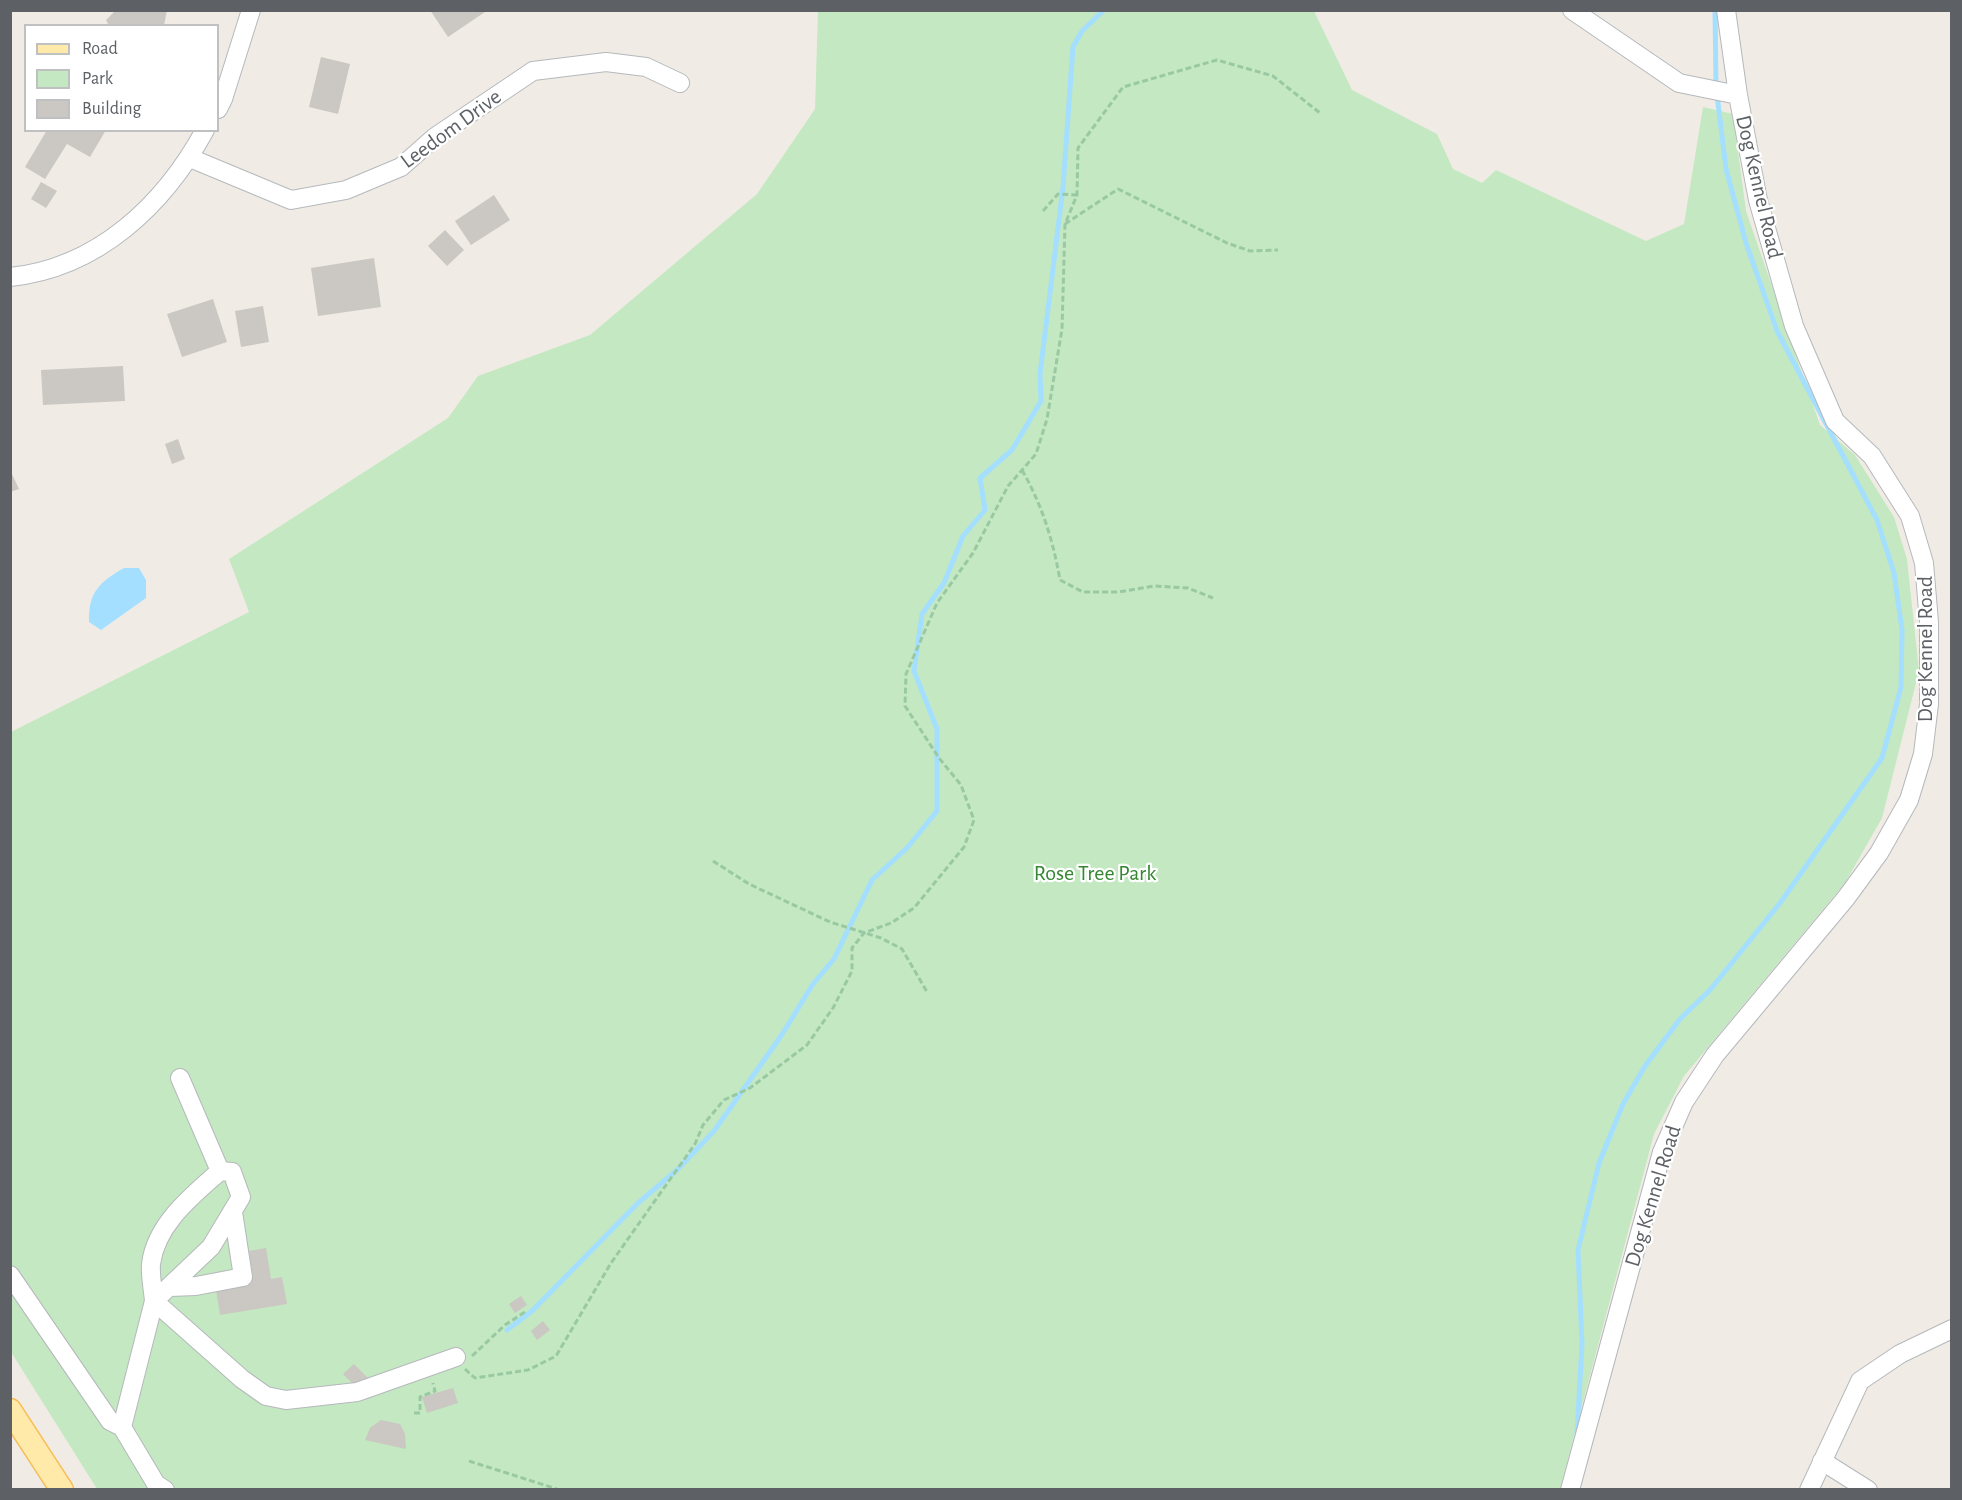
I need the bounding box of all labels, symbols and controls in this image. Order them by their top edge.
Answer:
legend [24,24,219,132]
text: Road [82,40,118,58]
text: Park [82,70,113,88]
street label: Leedom Drive [395,84,507,174]
text: Building [82,100,141,118]
street label: Dog Kennel Road [1730,113,1788,261]
street label: Dog Kennel Road [1912,576,1938,722]
park label: Rose Tree Park [1034,860,1156,886]
street label: Dog Kennel Road [1619,1122,1687,1270]

